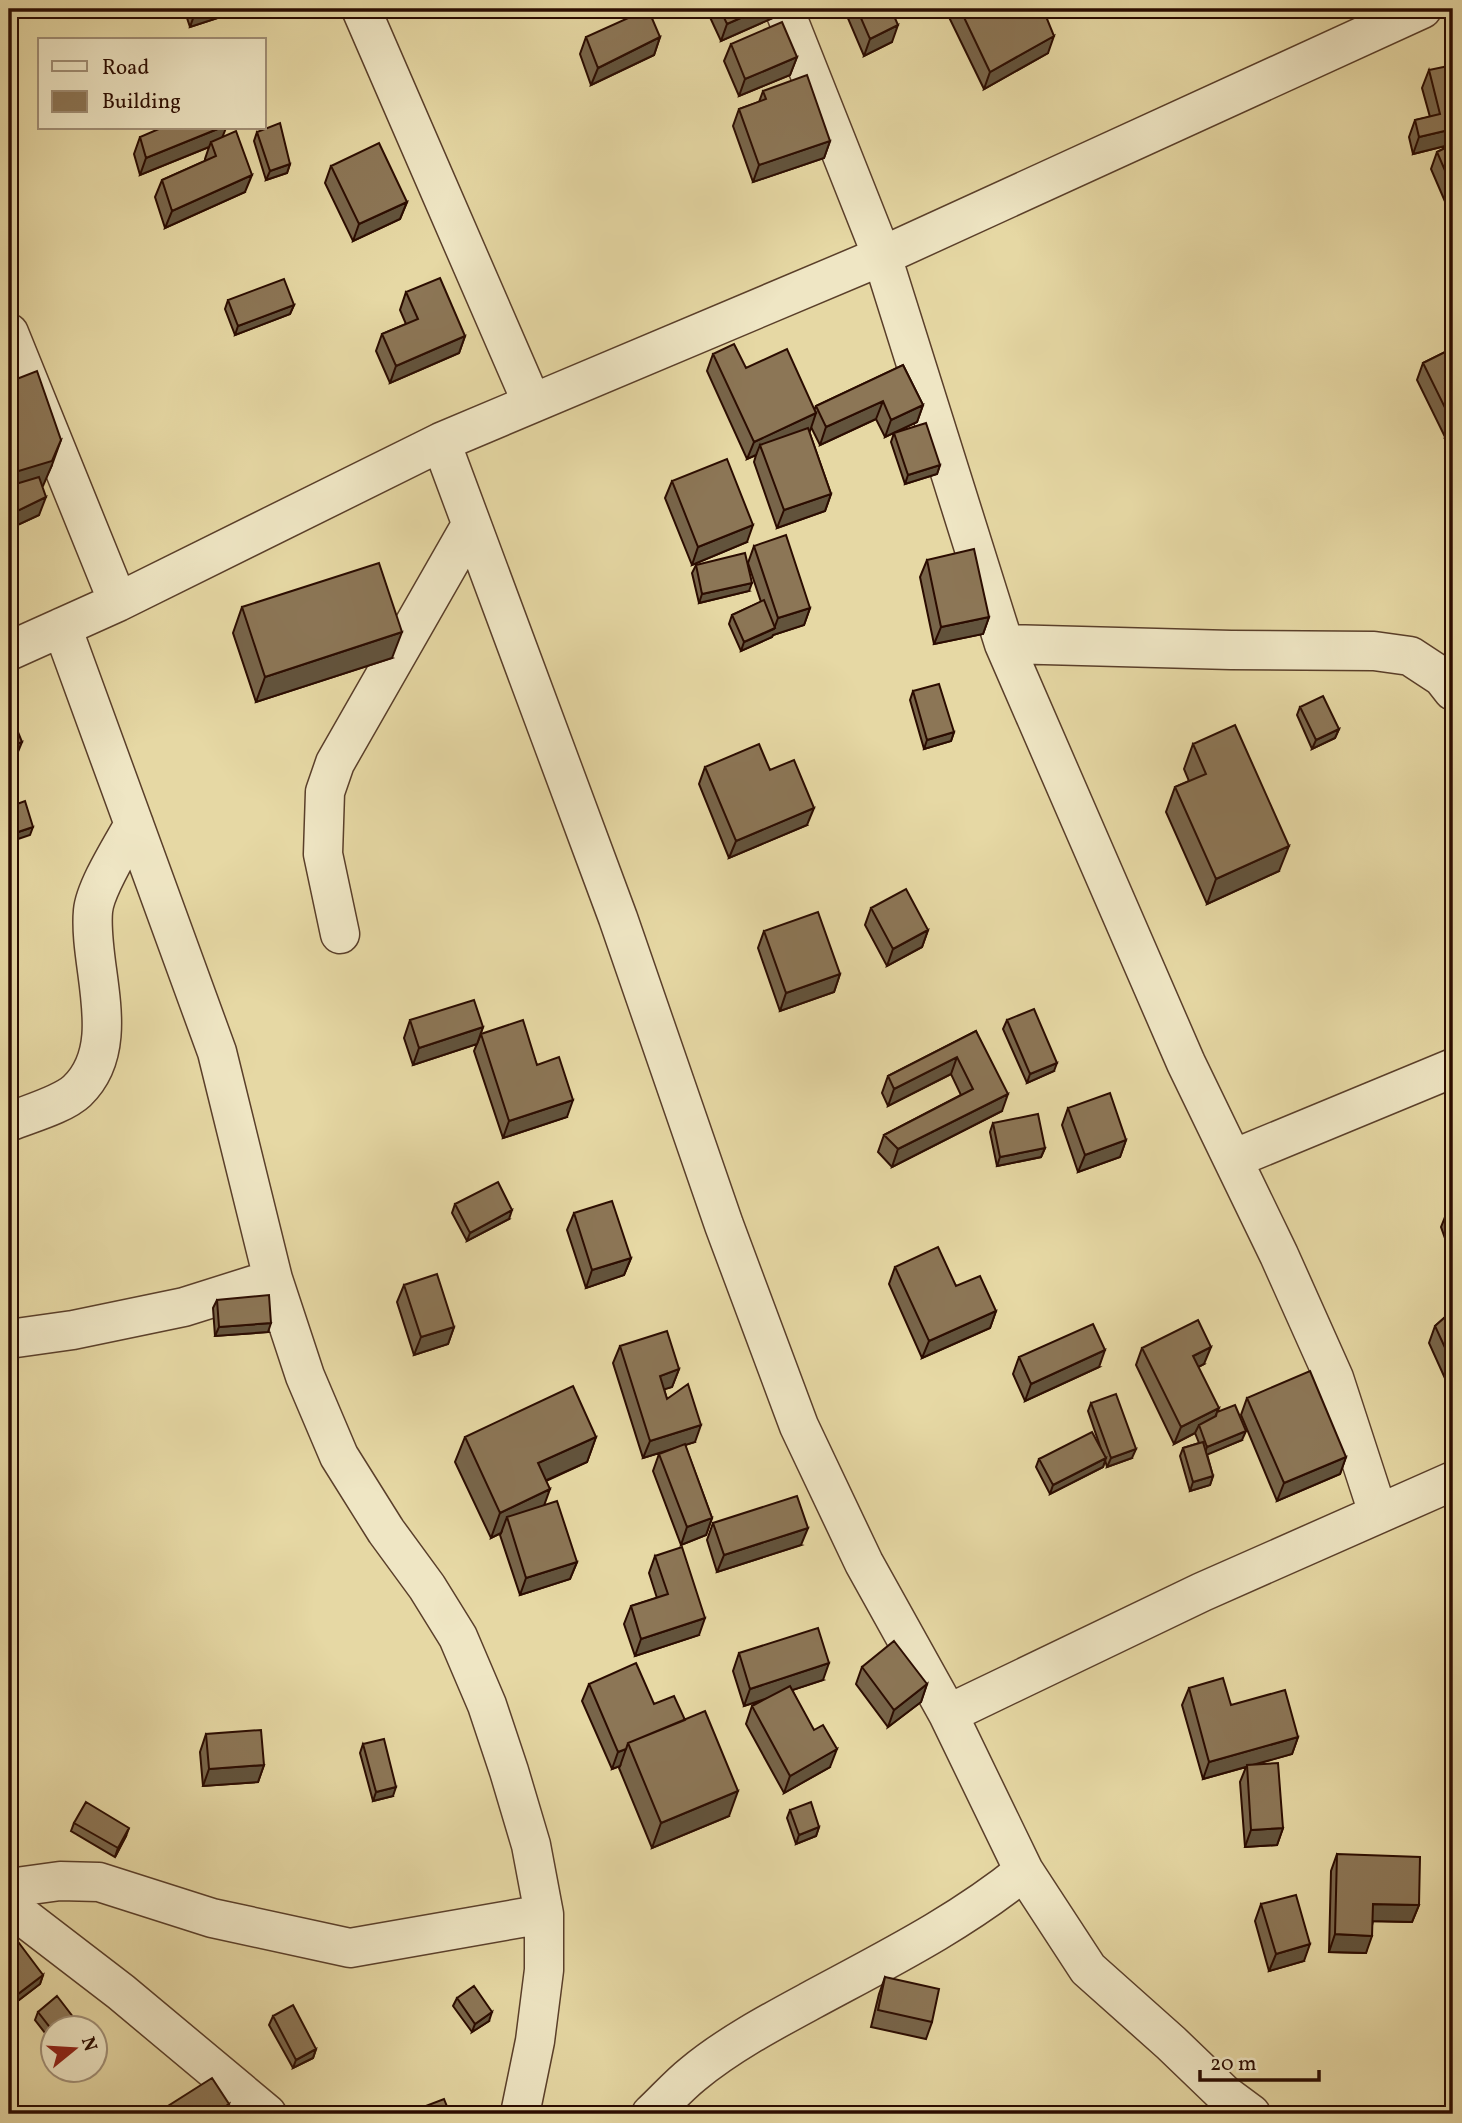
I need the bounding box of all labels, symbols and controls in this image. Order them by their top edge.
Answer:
legend [38,38,266,130]
text: Road [102,54,149,83]
text: Building [102,88,181,117]
north arrow [38,2014,108,2084]
text: N [74,2034,103,2055]
scale bar [1200,2039,1318,2083]
text: 20 m [1210,2050,1256,2079]

